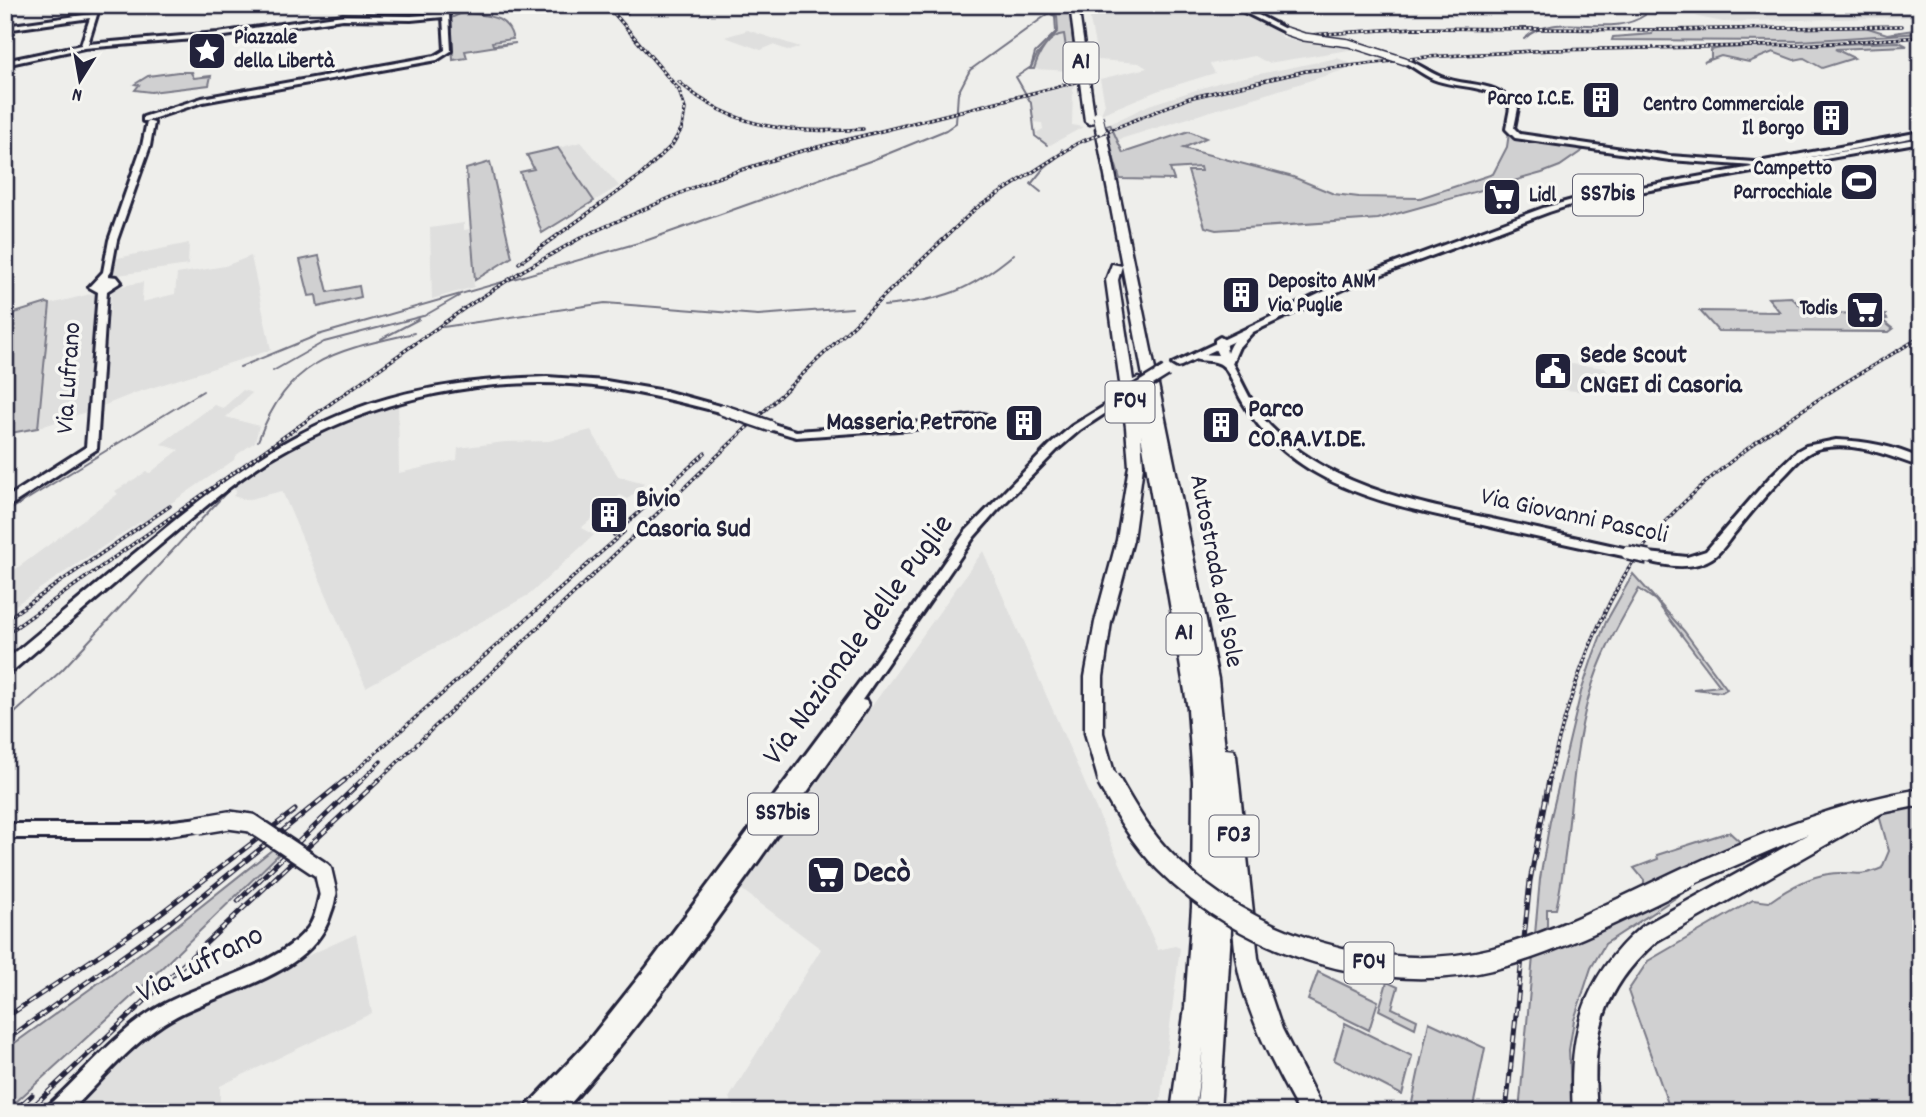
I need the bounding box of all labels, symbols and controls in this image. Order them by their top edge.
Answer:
place label: Piazzale della Libertà [234,24,335,78]
place icon: Piazzale della Libertà [186,30,228,72]
road number: A1 [1064,42,1098,84]
north arrow [46,46,116,116]
text: N [70,79,85,107]
building icon: Parco I.C.E. [1580,79,1622,121]
place label: Parco I.C.E. [1487,85,1574,115]
place label: Centro Commerciale Il Borgo [1643,91,1804,145]
building icon: Centro Commerciale Il Borgo [1810,97,1852,139]
place label: Campetto Parrocchiale [1733,155,1832,209]
sports icon: Campetto Parrocchiale [1838,161,1880,203]
road number: SS7bis [1573,174,1643,216]
supermarket icon: Lidl [1481,176,1523,218]
place label: Lidl [1529,182,1557,212]
place label: Deposito ANM Via Puglie [1268,268,1376,322]
building icon: Deposito ANM Via Puglie [1220,274,1262,316]
supermarket icon: Todis [1844,289,1886,331]
place label: Todis [1800,295,1838,325]
street label: Via Lufrano [48,321,92,435]
place label: Sede Scout CNGEI di Casoria [1580,338,1743,405]
public building icon: Sede Scout CNGEI di Casoria [1532,350,1574,392]
road number: F04 [1106,382,1154,422]
place label: Parco CO.RA.VI.DE. [1248,392,1366,459]
building icon: Masseria Petrone [1003,402,1045,444]
building icon: Parco CO.RA.VI.DE. [1200,404,1242,446]
place label: Masseria Petrone [826,405,997,442]
street label: Autostrada del Sole [1178,471,1252,671]
street label: Via Giovanni Pascoli [1477,479,1671,555]
place label: Bivio Casoria Sud [636,482,751,549]
building icon: Bivio Casoria Sud [588,494,630,536]
street label: Via Nazionale delle Puglie [753,506,967,776]
road number: A1 [1166,614,1202,654]
road number: SS7bis [748,794,818,834]
road number: F03 [1210,816,1258,856]
place label: Decò [853,852,911,898]
supermarket icon: Decò [805,854,847,896]
street label: Via Lufrano [129,914,273,1018]
road number: F04 [1344,943,1394,984]

